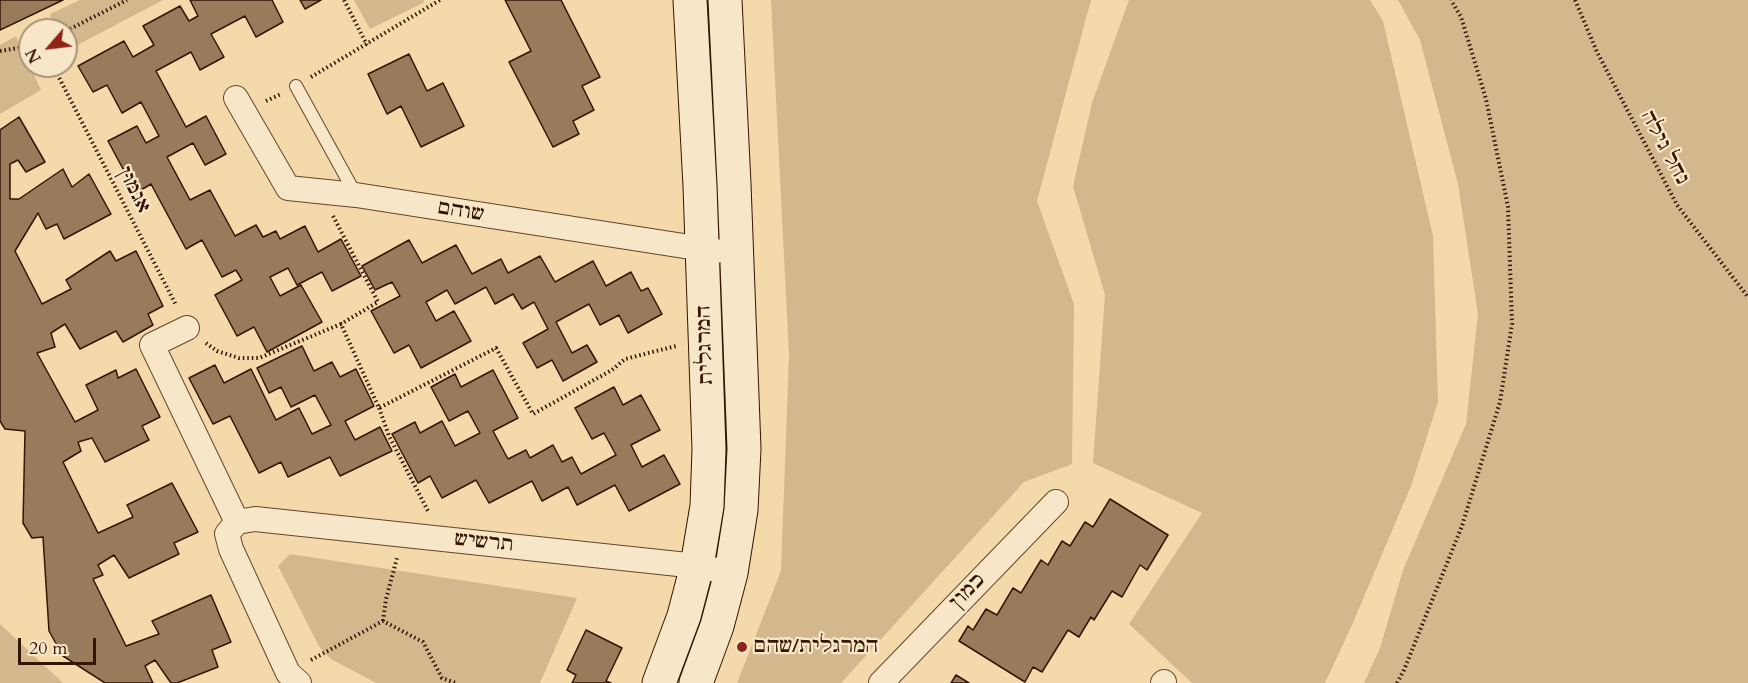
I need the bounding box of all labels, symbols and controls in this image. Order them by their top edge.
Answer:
north arrow [18,18,78,78]
text: N [21,44,47,67]
street label: נחל גילה [1635,107,1693,189]
street label: אגמון [111,163,155,217]
street label: שוהם [436,197,486,227]
street label: המרגלית [693,305,719,385]
street label: תרשיש [454,528,514,558]
street label: כמון [945,569,991,615]
scale bar [21,626,99,664]
place label: המרגלית/שהם [754,635,879,659]
text: 20 m [29,636,68,661]
marker: המרגלית/שהם [735,640,749,654]

